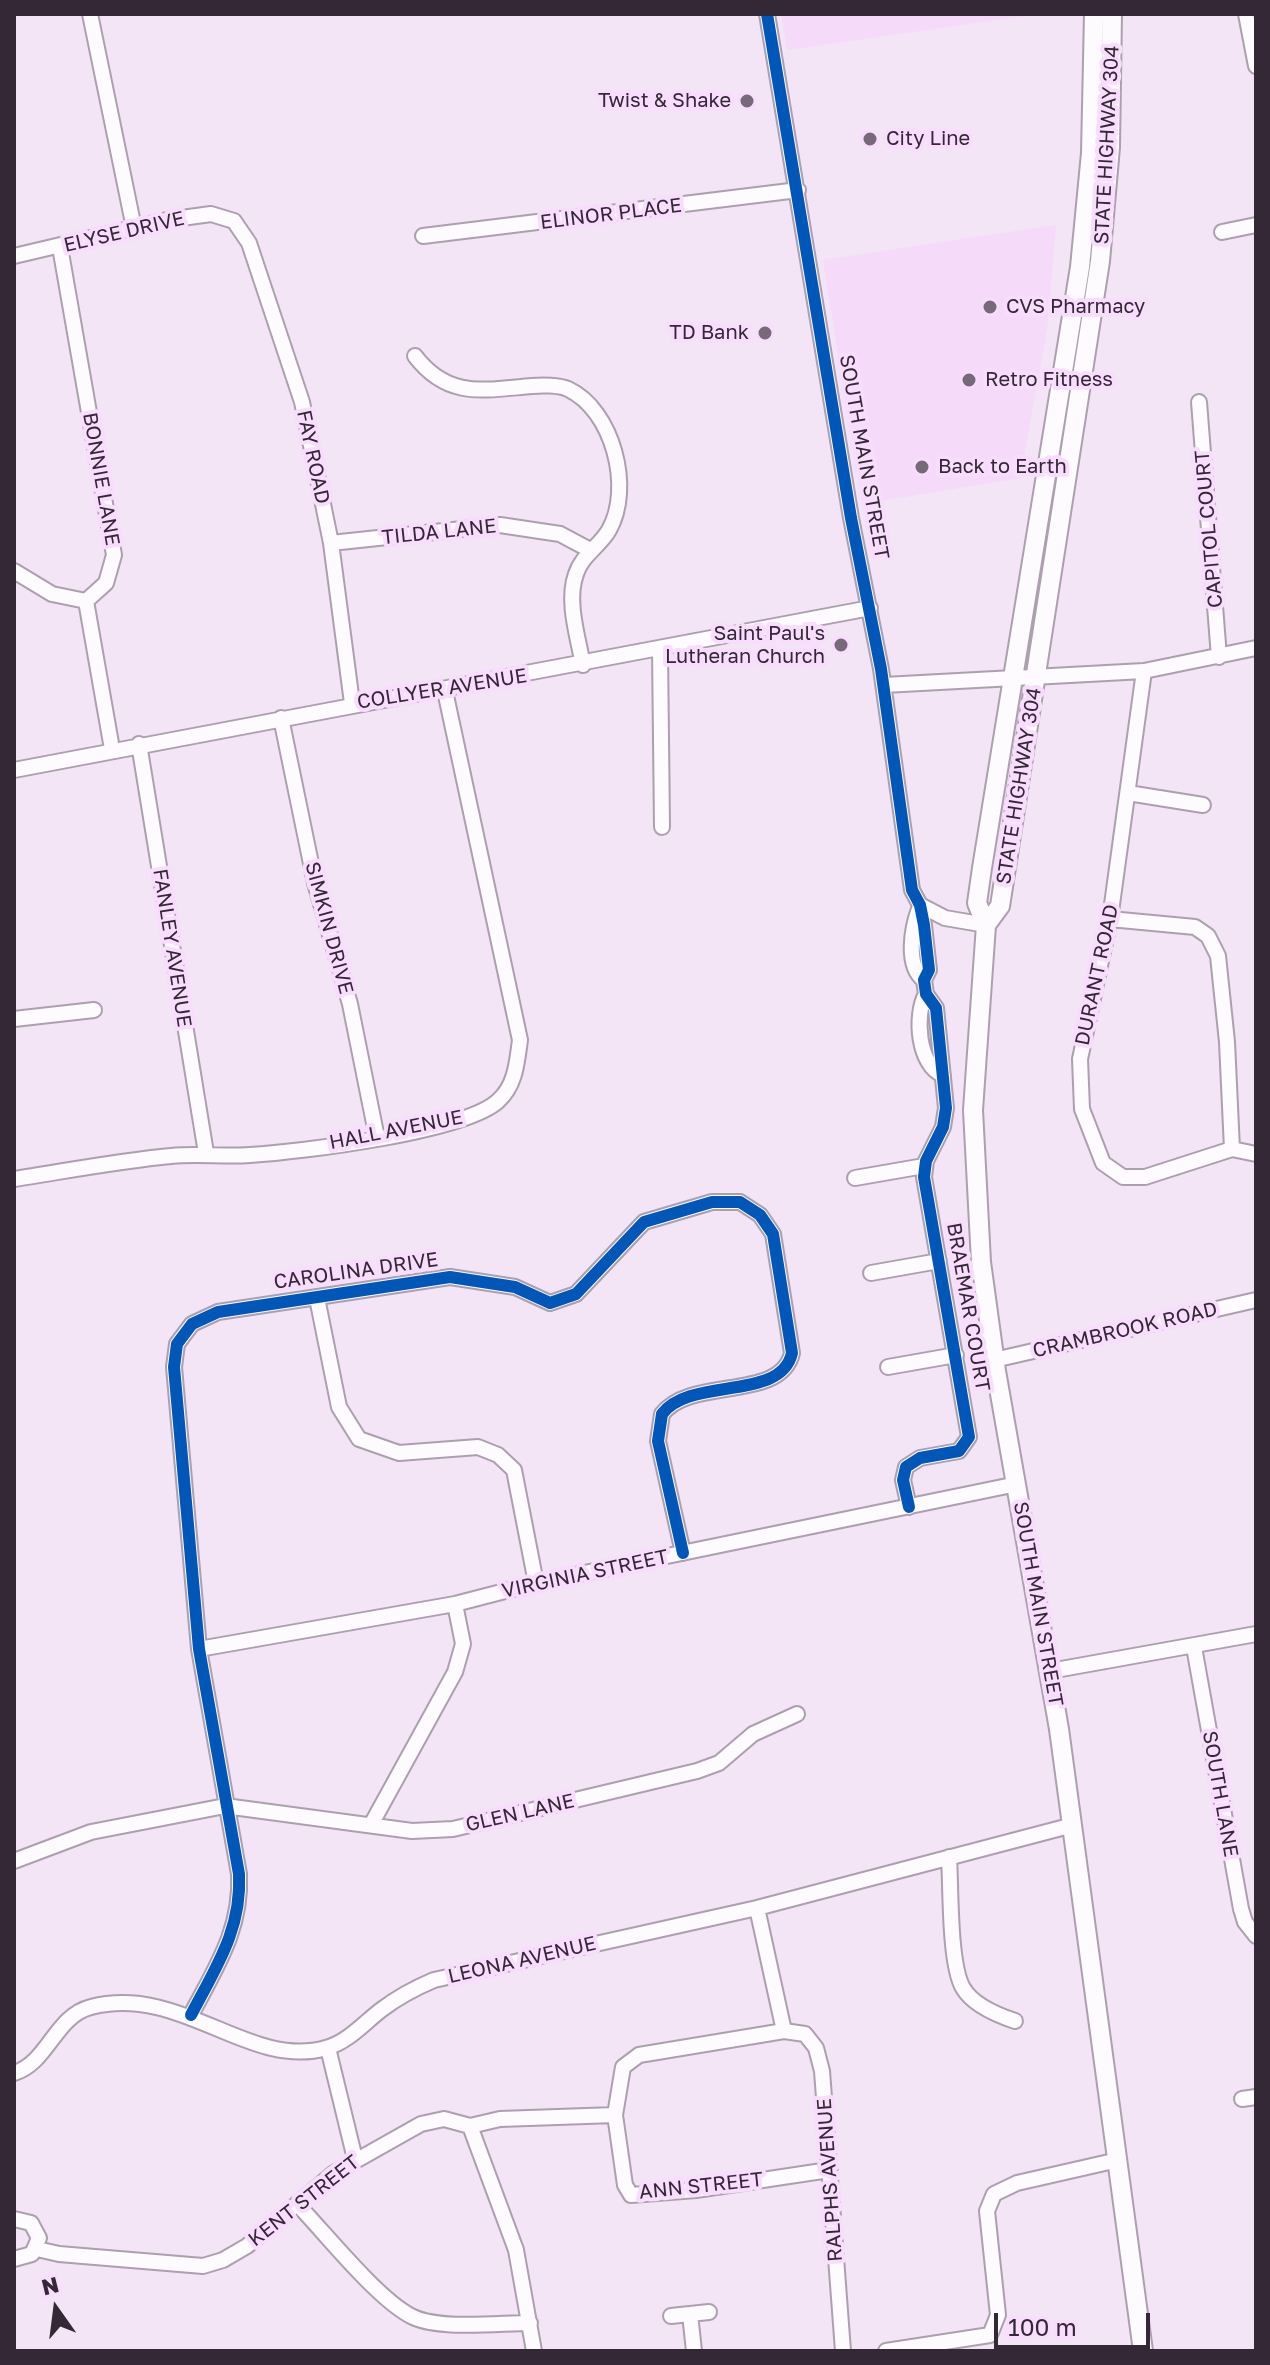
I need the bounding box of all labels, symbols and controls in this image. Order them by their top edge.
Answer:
street label: STATE HIGHWAY 304 [1090,45,1124,245]
place label: Twist & Shake [598,89,731,113]
marker: Twist & Shake [738,92,756,110]
place label: City Line [886,127,970,151]
marker: City Line [861,130,879,148]
street label: ELINOR PLACE [539,193,683,235]
street label: ELYSE DRIVE [61,206,187,258]
place label: CVS Pharmacy [1006,295,1145,319]
marker: CVS Pharmacy [981,298,999,316]
place label: TD Bank [669,321,749,345]
marker: TD Bank [756,324,774,342]
street label: SOUTH MAIN STREET [834,353,894,561]
place label: Retro Fitness [985,368,1113,392]
marker: Retro Fitness [960,371,978,389]
street label: FAY ROAD [291,408,335,506]
street label: BONNIE LANE [77,411,125,547]
street label: CAPITOL COURT [1190,449,1228,609]
place label: Back to Earth [938,455,1067,479]
marker: Back to Earth [913,458,931,476]
street label: TILDA LANE [381,514,497,550]
place label: Saint Paul's Lutheran Church [665,622,825,669]
marker: Saint Paul's Lutheran Church [832,636,850,654]
street label: COLLYER AVENUE [355,664,529,714]
street label: STATE HIGHWAY 304 [992,686,1046,886]
street label: SIMKIN DRIVE [300,859,358,997]
street label: FANLEY AVENUE [148,867,196,1029]
street label: DURANT ROAD [1070,902,1124,1048]
street label: HALL AVENUE [327,1105,465,1155]
street label: BRAEMAR COURT [941,1221,995,1393]
street label: CAROLINA DRIVE [272,1248,440,1294]
street label: CRAMBROOK ROAD [1030,1297,1220,1363]
street label: SOUTH MAIN STREET [1008,1500,1068,1708]
street label: VIRGINIA STREET [500,1545,670,1603]
street label: SOUTH LANE [1197,1729,1243,1859]
street label: GLEN LANE [463,1789,577,1837]
street label: LEONA AVENUE [446,1931,598,1989]
street label: RALPHS AVENUE [812,2098,848,2262]
street label: KENT STREET [244,2150,364,2252]
street label: ANN STREET [638,2168,764,2204]
north arrow [16,2269,96,2349]
text: N [39,2270,61,2300]
scale bar [998,2297,1154,2347]
text: 100 m [1008,2312,1077,2341]

